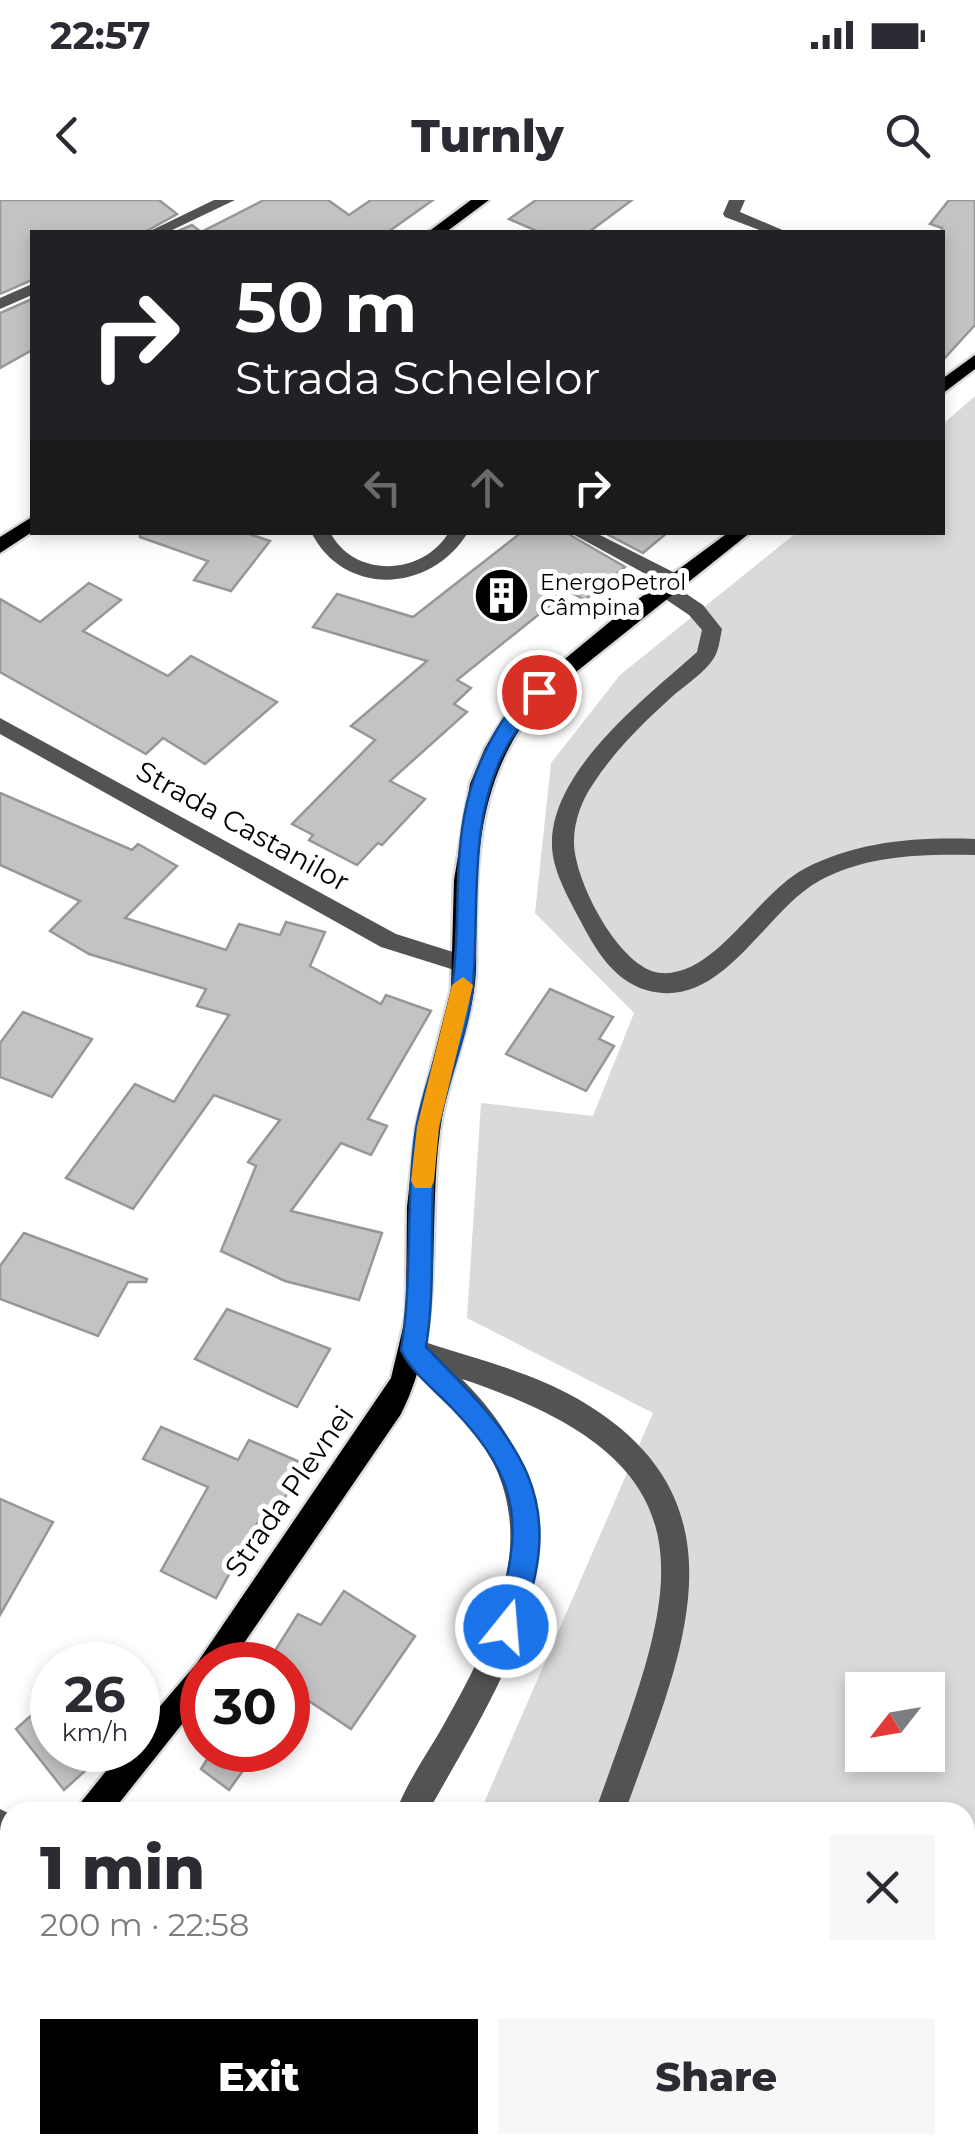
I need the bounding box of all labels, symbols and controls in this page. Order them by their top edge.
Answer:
text: 22:57 [50,12,151,59]
icon: back [40,108,95,163]
text: Turnly [411,108,564,163]
icon: search [880,108,935,163]
text: 50 m [235,264,417,350]
icon: right [70,270,200,400]
text: Strada Schelelor [235,350,600,405]
icon: left [355,460,410,515]
icon: ahead [460,460,515,515]
icon: right [565,460,620,515]
building icon: EnergoPetrol Câmpina [471,565,531,625]
place label: EnergoPetrol Câmpina [540,569,686,621]
pin [497,650,582,735]
icon: arrive [512,665,567,720]
street label: Strada Castanilor [131,753,355,899]
street label: Strada Plevnei [217,1399,361,1583]
position arrow [454,1575,558,1679]
speed limit sign: 30 [180,1642,310,1772]
text: 26 [64,1664,126,1725]
north arrow [845,1672,945,1772]
map controls [845,1672,945,1772]
text: km/h [62,1717,128,1747]
text: 1 min [40,1831,205,1904]
button: close [830,1835,935,1940]
text: 200 m · 22:58 [40,1905,249,1944]
button: Exit [40,2019,478,2134]
button: Share [498,2019,935,2134]

